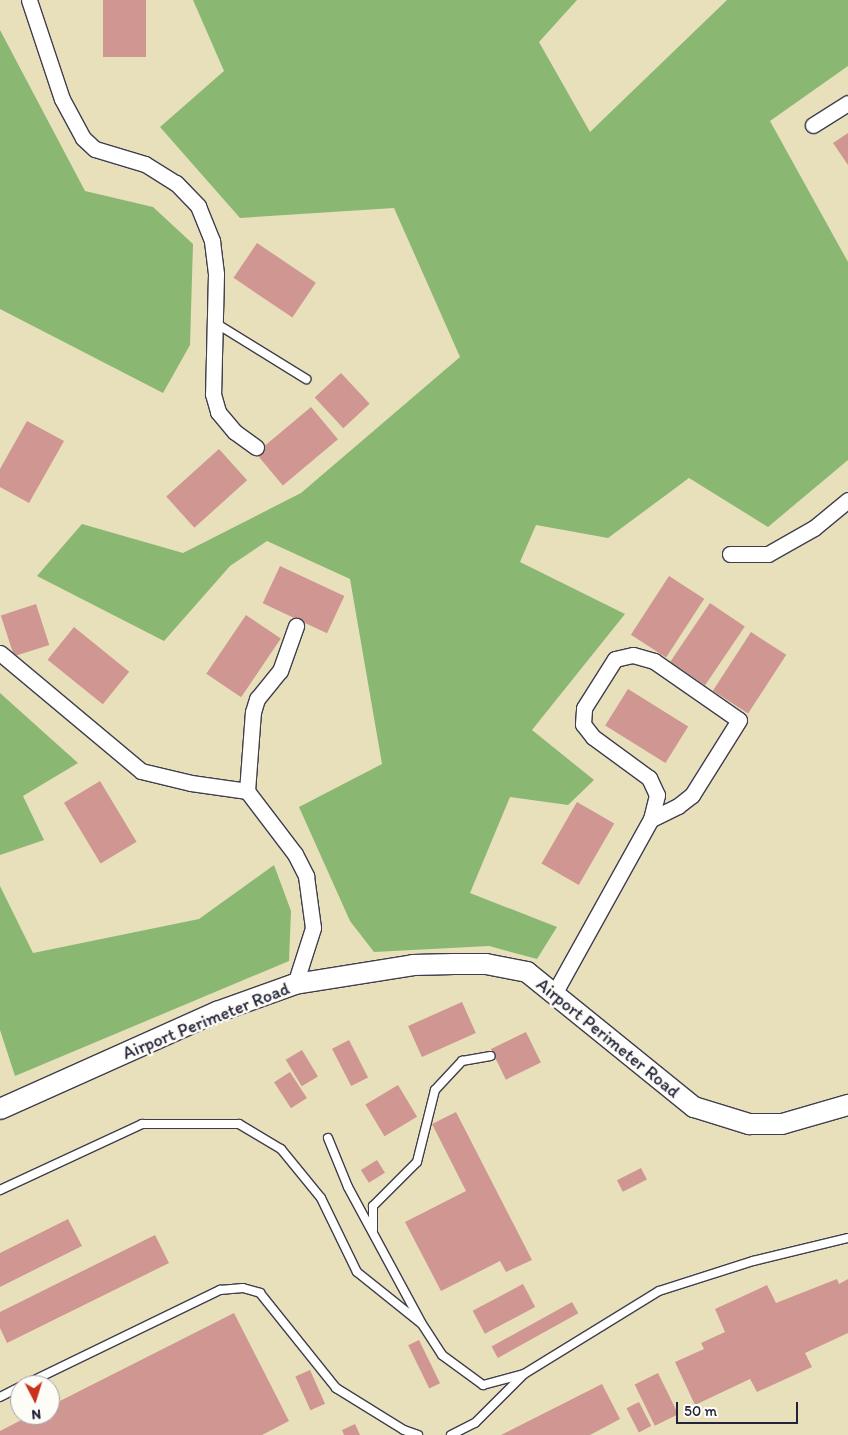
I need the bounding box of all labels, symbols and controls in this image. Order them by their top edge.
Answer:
street label: Airport Perimeter Road [532,974,684,1102]
street label: Airport Perimeter Road [120,978,292,1064]
north arrow [10,1375,60,1425]
scale bar [678,1392,800,1424]
text: 50 m [684,1402,717,1420]
text: N [31,1406,42,1423]

